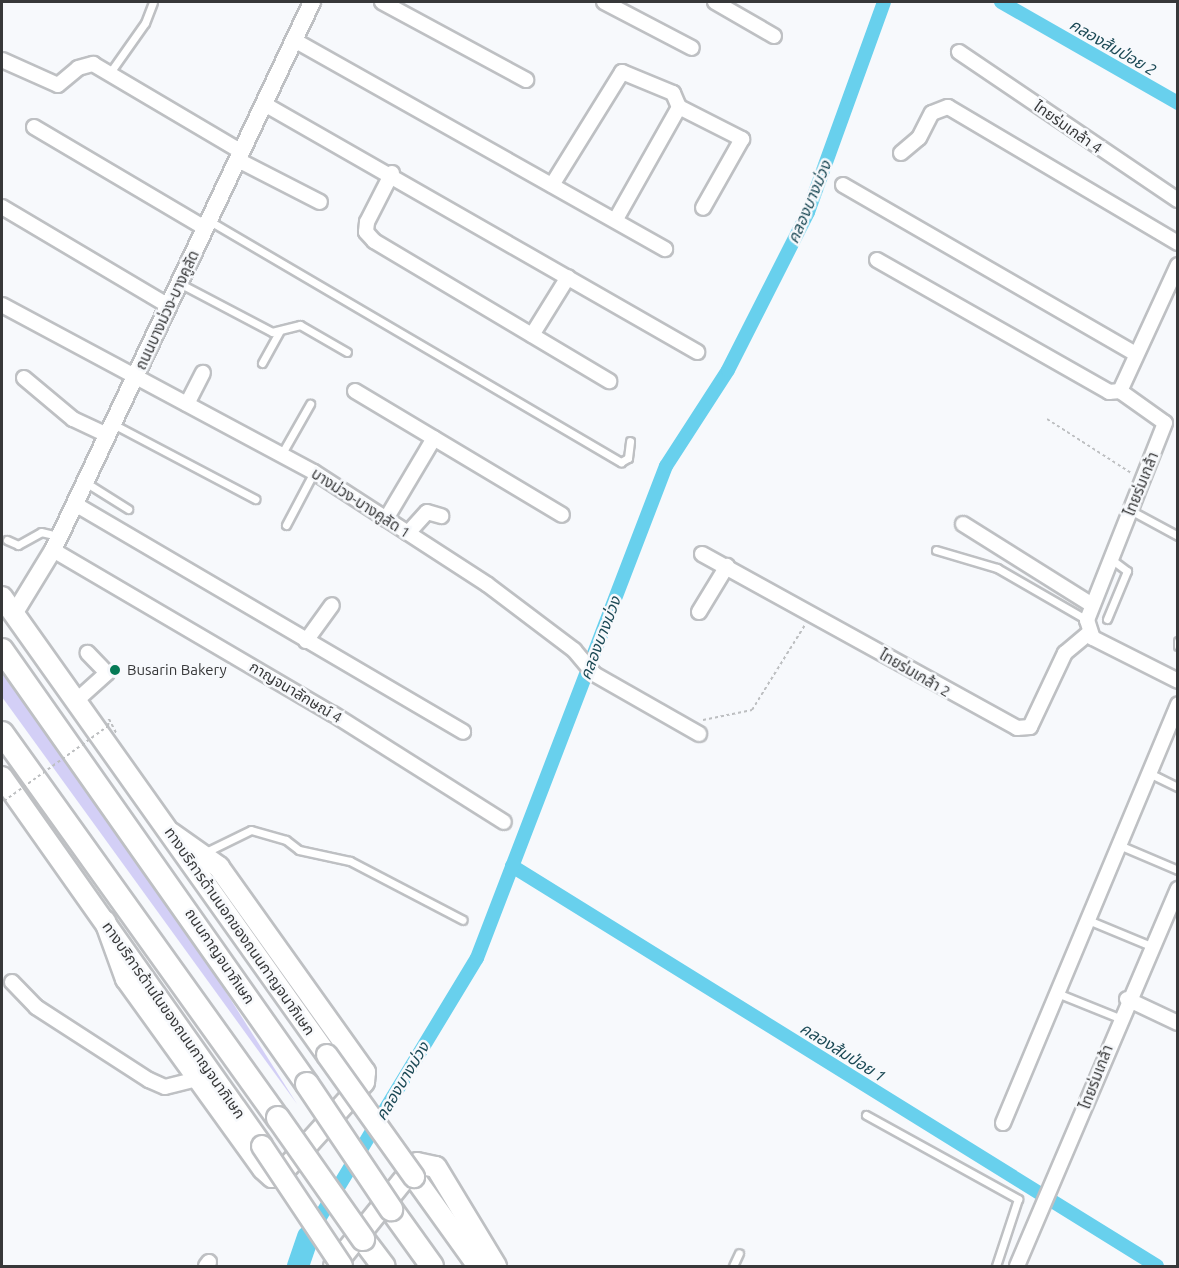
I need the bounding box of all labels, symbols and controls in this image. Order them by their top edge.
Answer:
water label: คลองส้มป่อย 2 [1066,14,1160,80]
street label: ไทยร่มเกล้า 4 [1030,97,1106,157]
water label: คลองบางม่วง [783,158,835,246]
street label: ถนนบางม่วง-บางคูลัด [131,247,203,373]
street label: ไทยร่มเกล้า [1120,449,1162,519]
street label: บางม่วง-บางคูลัด 1 [308,464,414,542]
water label: คลองบางม่วง [575,594,625,682]
street label: ไทยร่มเกล้า 2 [876,645,954,701]
street label: กาญจนาลักษณ์ 4 [246,657,346,727]
place label: Busarin Bakery [127,661,227,679]
marker: Busarin Bakery [108,663,122,677]
street label: ทางบริการด้านนอกของถนนกาญจนาภิเษก [161,824,319,1038]
street label: ถนนกาญจนาภิเษก [181,905,259,1007]
street label: ทางบริการด้านในของถนนกาญจนาภิเษก [99,918,249,1122]
water label: คลองส้มป่อย 1 [797,1018,889,1086]
water label: คลองบางม่วง [371,1038,433,1124]
street label: ไทยร่มเกล้า [1076,1042,1116,1112]

